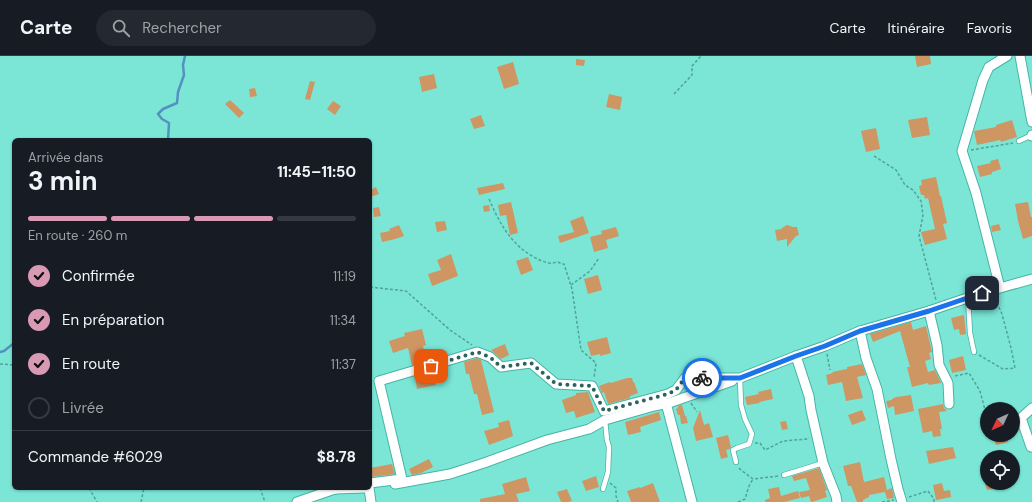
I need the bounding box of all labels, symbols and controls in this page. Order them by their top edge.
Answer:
search box [96,10,376,46]
text: Carte [20,15,72,40]
icon: search [110,17,132,39]
text: Rechercher [142,18,222,38]
text: Carte [830,19,866,37]
text: Itinéraire [888,19,945,37]
text: Favoris [967,19,1012,37]
text: Arrivée dans [28,149,103,166]
text: 11:45–11:50 [277,162,356,182]
text: 3 min [28,164,97,198]
text: En route · 260 m [28,227,127,244]
icon: check [28,265,50,287]
text: Confirmée [62,266,135,286]
text: 11:19 [333,268,356,285]
pin [965,276,999,310]
icon: home [971,282,993,304]
icon: check [28,309,50,331]
text: En préparation [62,310,164,330]
text: 11:34 [330,312,356,329]
pin [414,349,448,383]
icon: check [28,353,50,375]
text: En route [62,354,120,374]
icon: bag [420,355,442,377]
text: 11:37 [331,356,356,373]
courier [682,358,722,398]
icon: bike [691,367,713,389]
text: Livrée [62,398,104,418]
north arrow [980,402,1020,442]
map controls [980,402,1020,490]
text: Commande #6029 [28,447,163,467]
text: $8.78 [317,447,356,467]
button: locate [980,450,1020,490]

